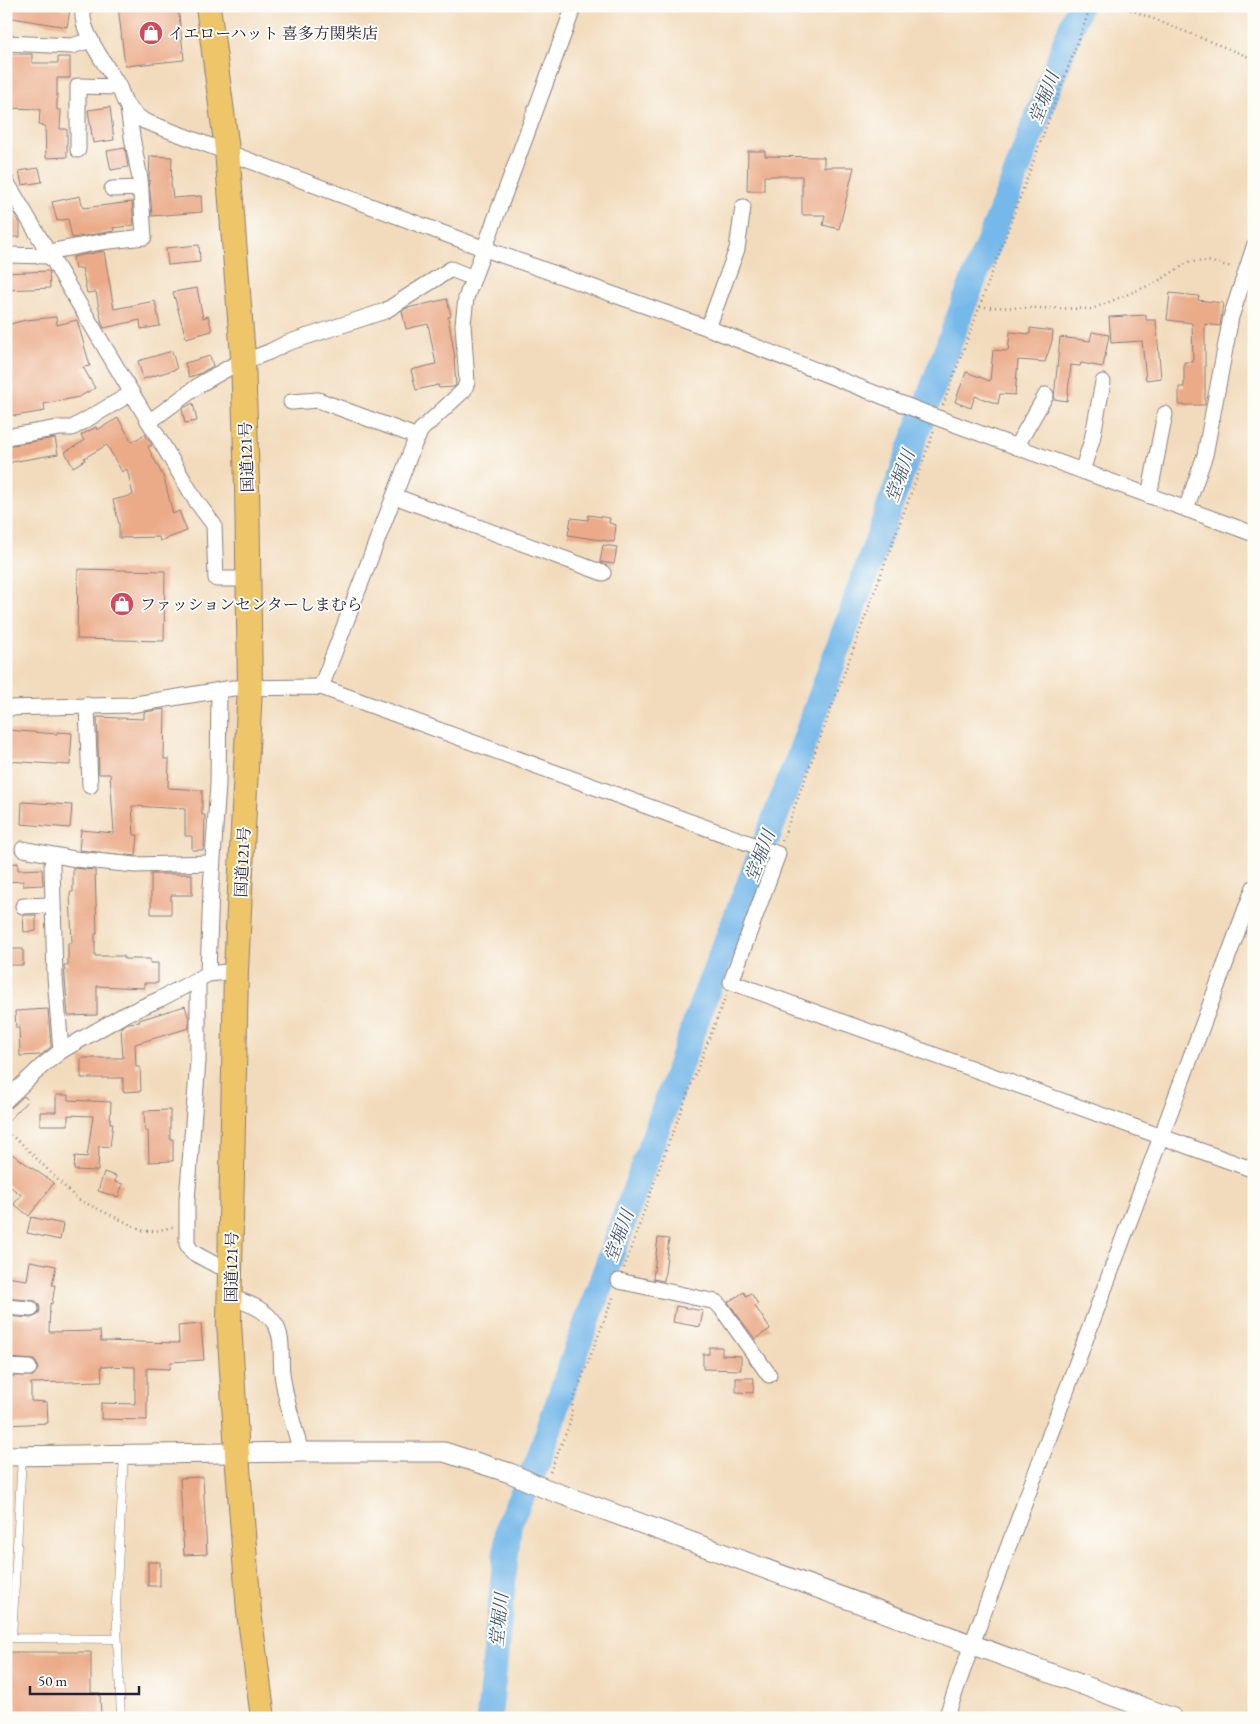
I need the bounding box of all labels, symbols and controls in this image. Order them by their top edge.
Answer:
shop icon: イエローハット 喜多方関柴店 [138,20,164,46]
place label: イエローハット 喜多方関柴店 [168,23,378,44]
water label: 堂堀川 [1023,67,1065,127]
street label: 国道121号 [235,421,258,493]
water label: 堂堀川 [879,445,920,505]
shop icon: ファッションセンターしまむら [109,591,135,617]
place label: ファッションセンターしまむら [140,594,363,615]
water label: 堂堀川 [739,825,781,885]
street label: 国道121号 [230,826,255,898]
water label: 堂堀川 [598,1205,639,1265]
street label: 国道121号 [220,1231,243,1303]
water label: 堂堀川 [484,1590,513,1648]
scale bar [30,1664,139,1696]
text: 50 m [38,1671,67,1690]

